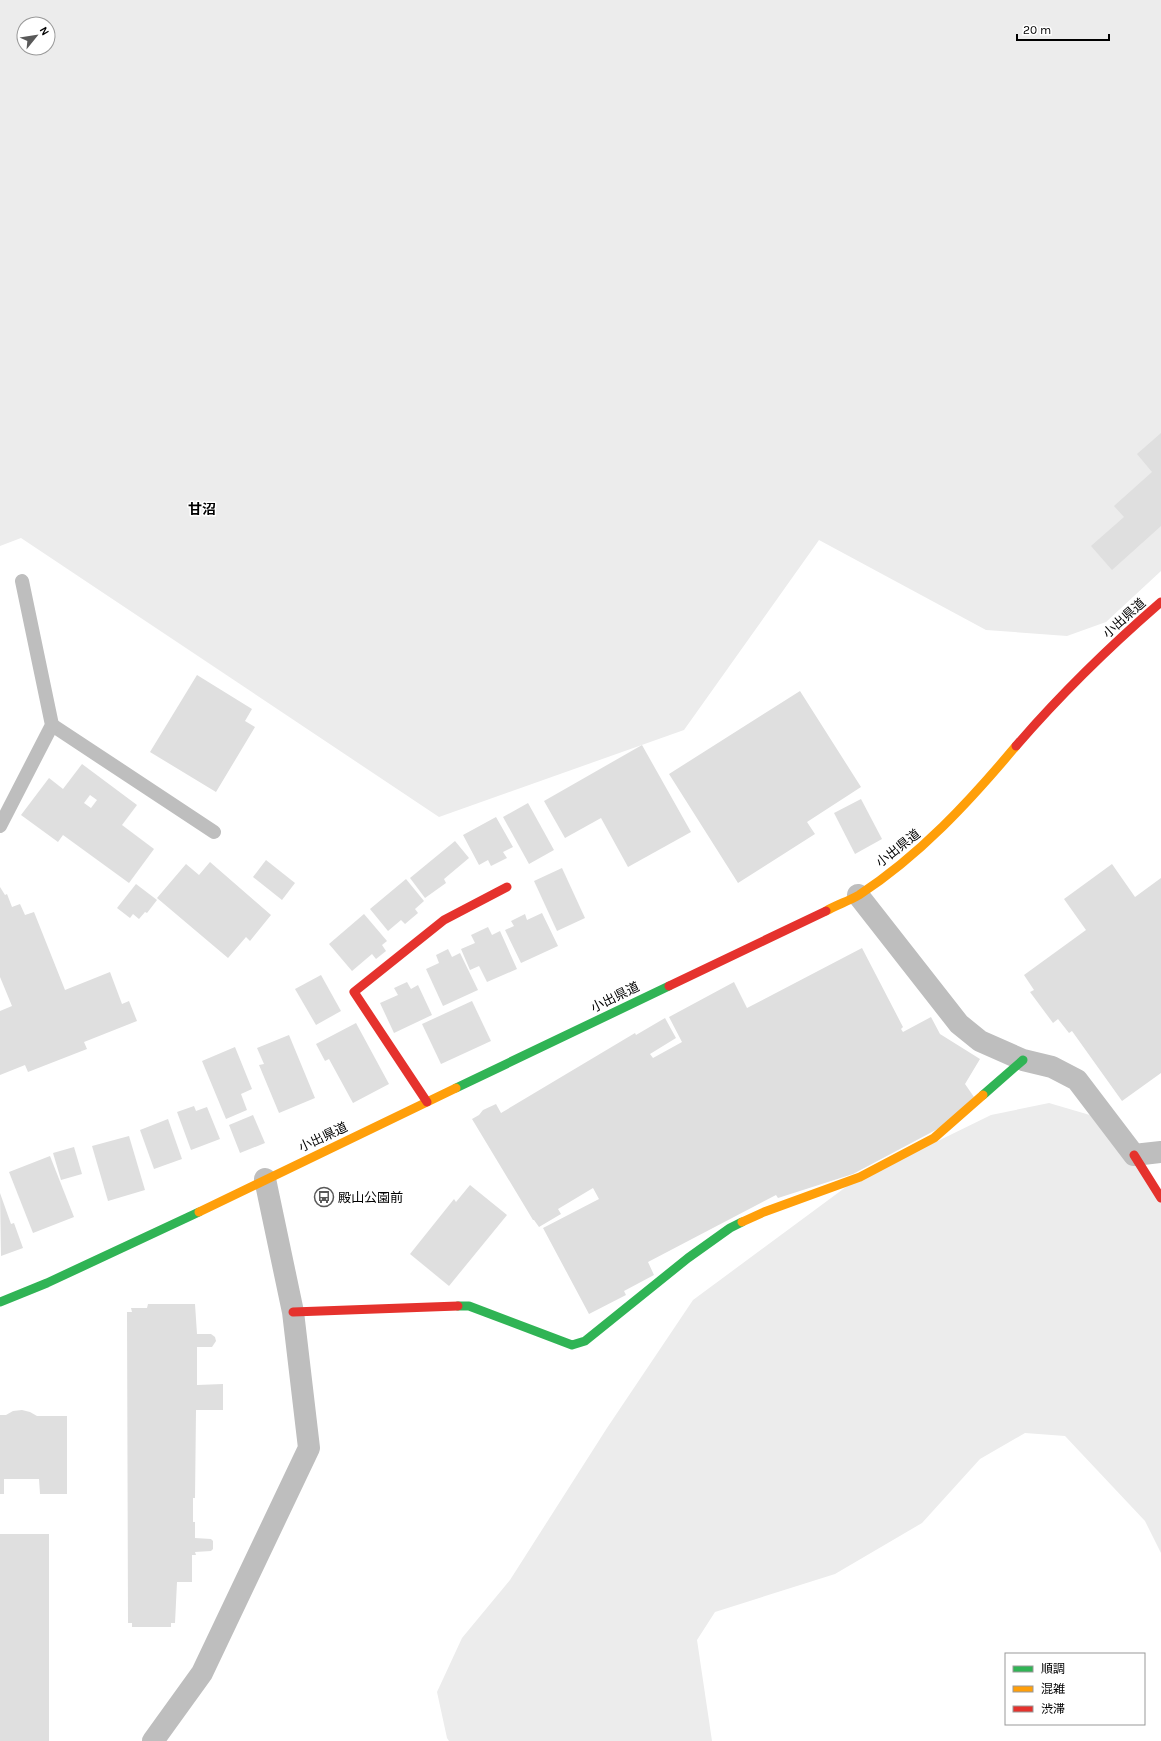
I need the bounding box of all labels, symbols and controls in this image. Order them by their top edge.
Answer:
north arrow [16,16,56,56]
scale bar [1017,16,1109,42]
text: 20 m [1023,23,1051,37]
text: N [37,25,52,38]
district label: 甘沼 [188,501,216,518]
street label: 小出県道 [1100,595,1148,641]
street label: 小出県道 [873,826,923,870]
street label: 小出県道 [588,979,642,1015]
street label: 小出県道 [296,1119,350,1155]
bus stop icon: 殿山公園前 [313,1186,335,1208]
place label: 殿山公園前 [338,1190,403,1205]
legend [1005,1653,1145,1725]
text: 順調 [1041,1662,1065,1676]
text: 混雑 [1041,1682,1065,1696]
text: 渋滞 [1041,1702,1065,1716]

